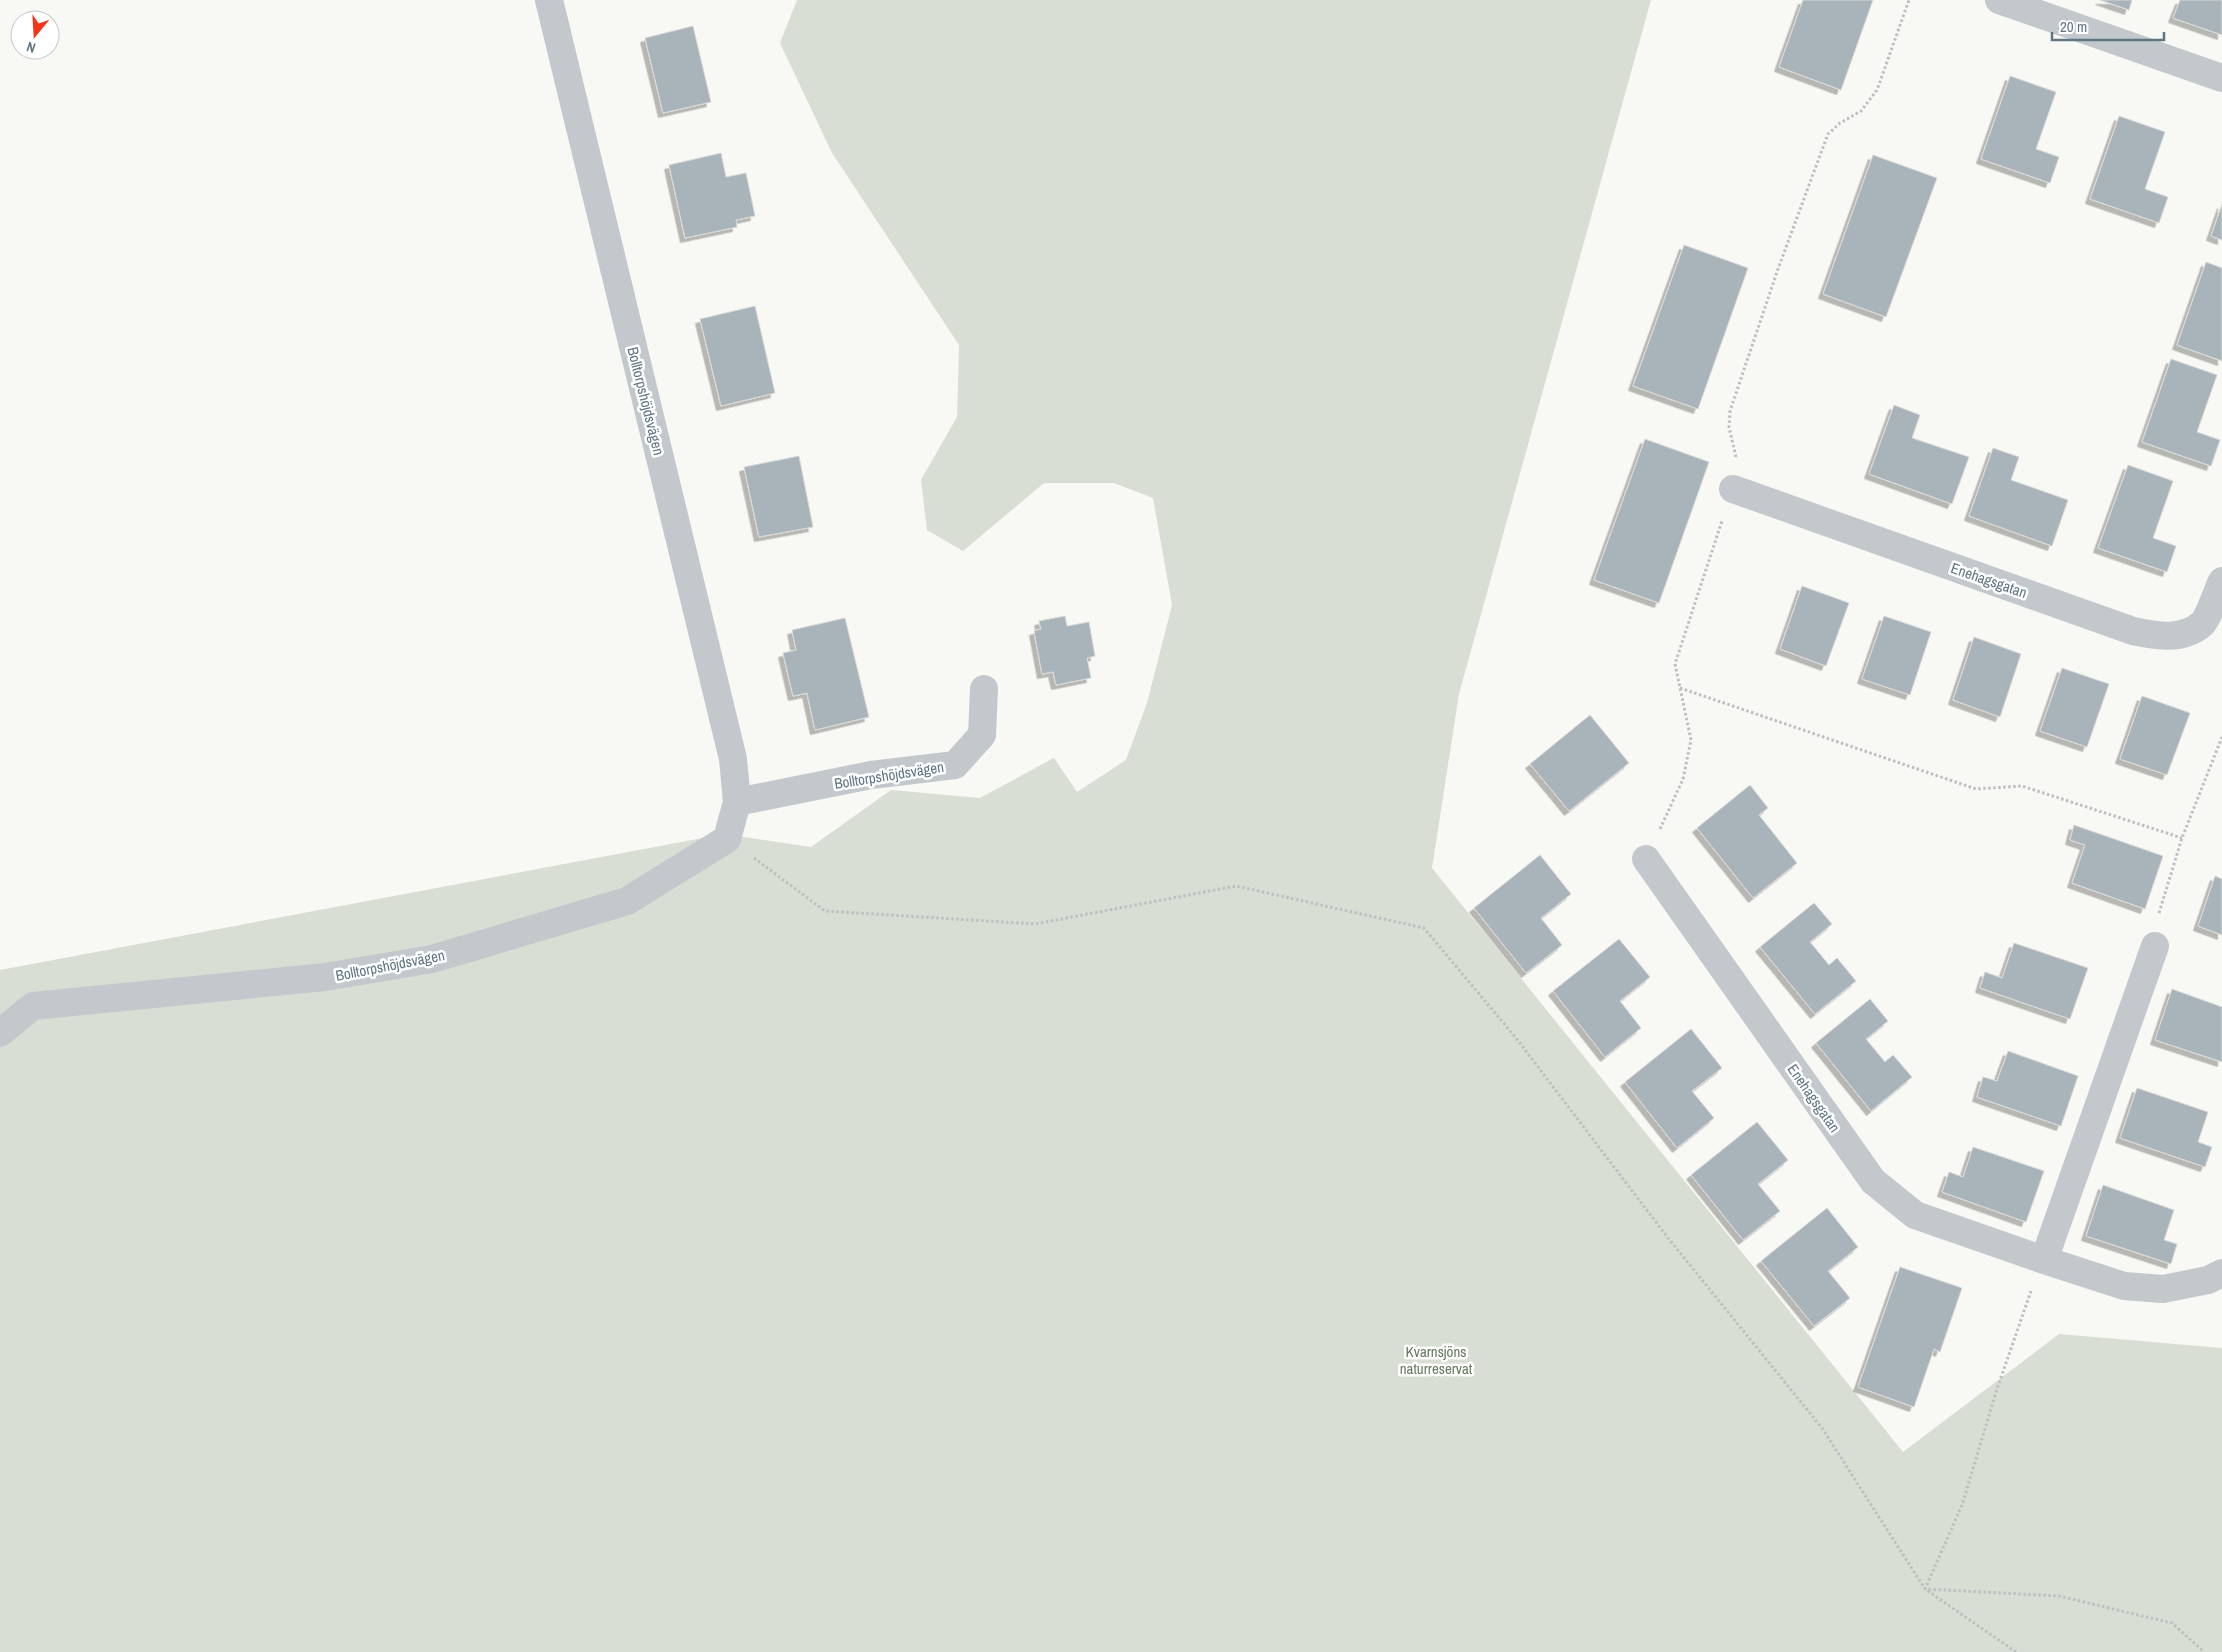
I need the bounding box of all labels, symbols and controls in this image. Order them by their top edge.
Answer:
north arrow [10,10,60,60]
scale bar [2052,10,2164,42]
text: 20 m [2060,16,2087,37]
text: N [24,38,38,57]
street label: Bolltorpshöjdsvägen [622,345,670,457]
street label: Enehagsgatan [1948,557,2030,603]
street label: Bolltorpshöjdsvägen [833,756,945,794]
street label: Bolltorpshöjdsvägen [334,944,446,986]
street label: Enehagsgatan [1783,1059,1845,1137]
park label: Kvarnsjöns naturreservat [1400,1341,1473,1379]

